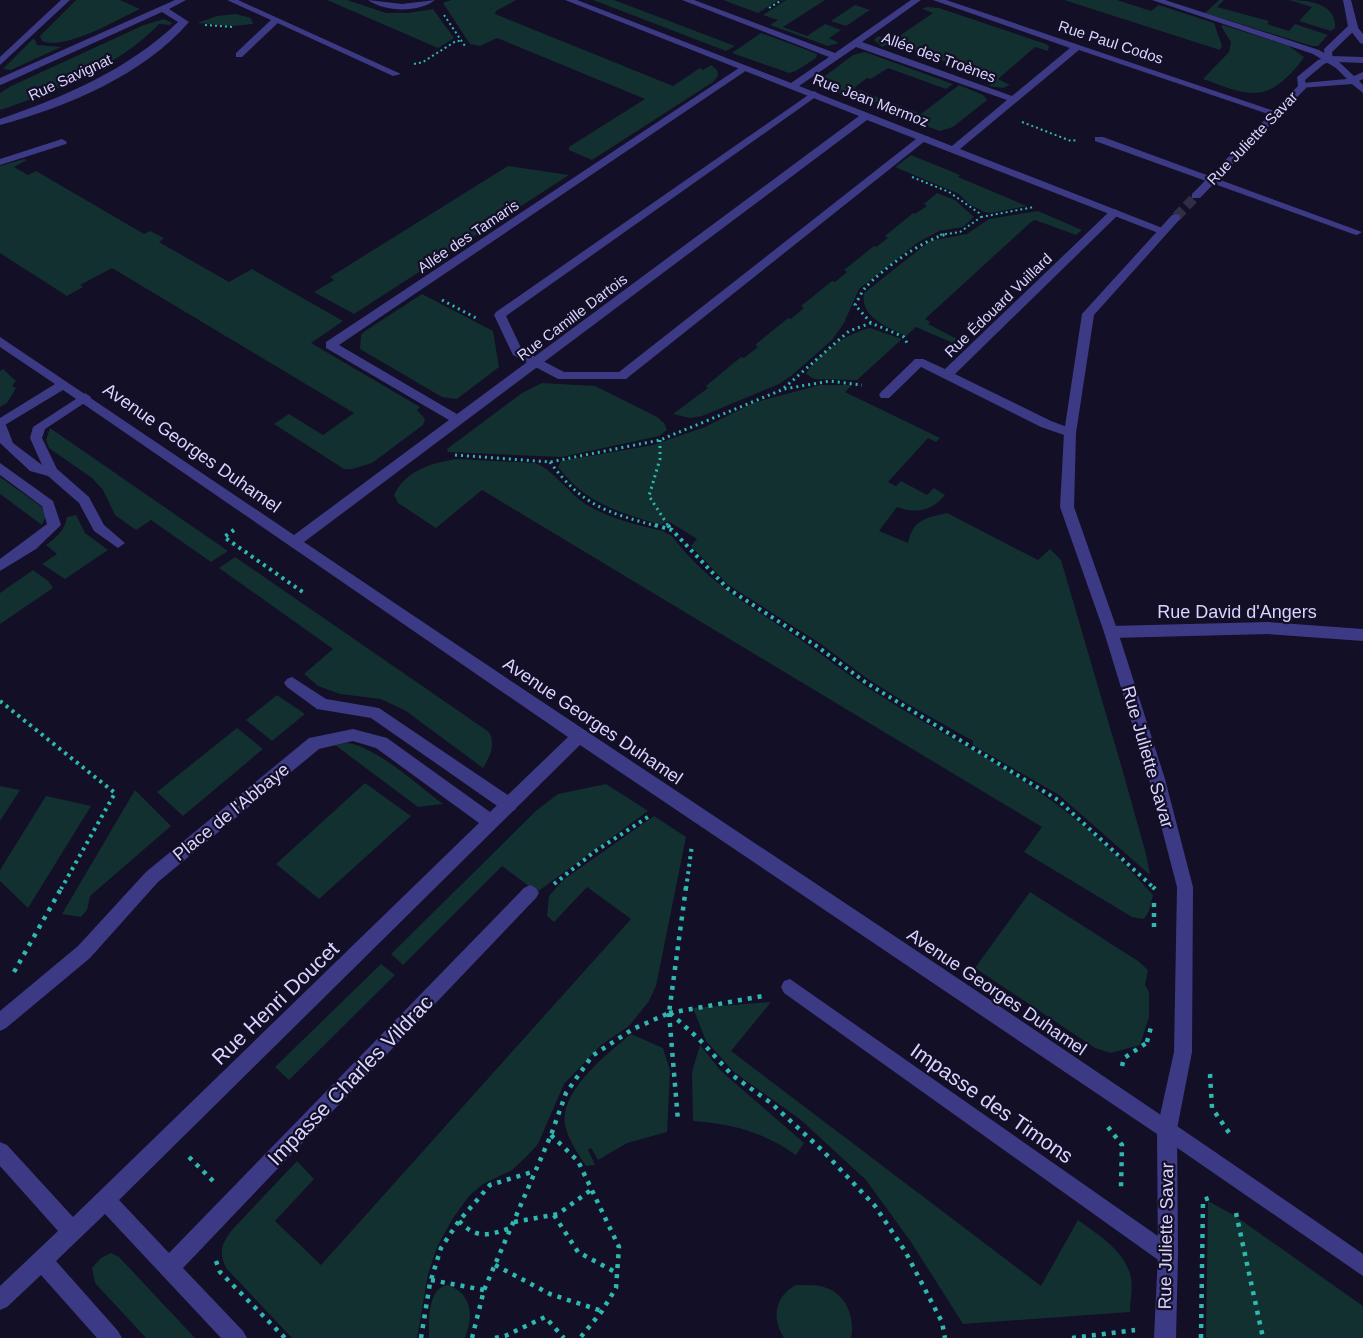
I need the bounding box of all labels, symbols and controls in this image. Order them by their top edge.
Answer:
street label: Rue Paul Codos [1056,17,1166,67]
street label: Allée des Troènes [880,28,998,86]
street label: Rue Savignat [26,50,115,104]
street label: Rue Jean Mermoz [811,70,931,130]
street label: Rue Juliette Savar [1203,88,1301,188]
street label: Allée des Tamaris [414,196,522,276]
street label: Rue Édouard Vuillard [941,250,1055,360]
street label: Rue Camille Dartois [514,270,630,364]
street label: Avenue Georges Duhamel [100,379,284,517]
street label: Rue David d'Angers [1157,602,1317,622]
street label: Avenue Georges Duhamel [500,653,686,789]
street label: Rue Juliette Savar [1118,684,1178,830]
street label: Place de l'Abbaye [169,759,293,865]
street label: Avenue Georges Duhamel [904,924,1090,1060]
street label: Rue Henri Doucet [207,937,343,1069]
street label: Impasse Charles Vildrac [263,990,437,1170]
street label: Impasse des Timons [907,1038,1077,1168]
street label: Rue Juliette Savar [1155,1162,1177,1310]

